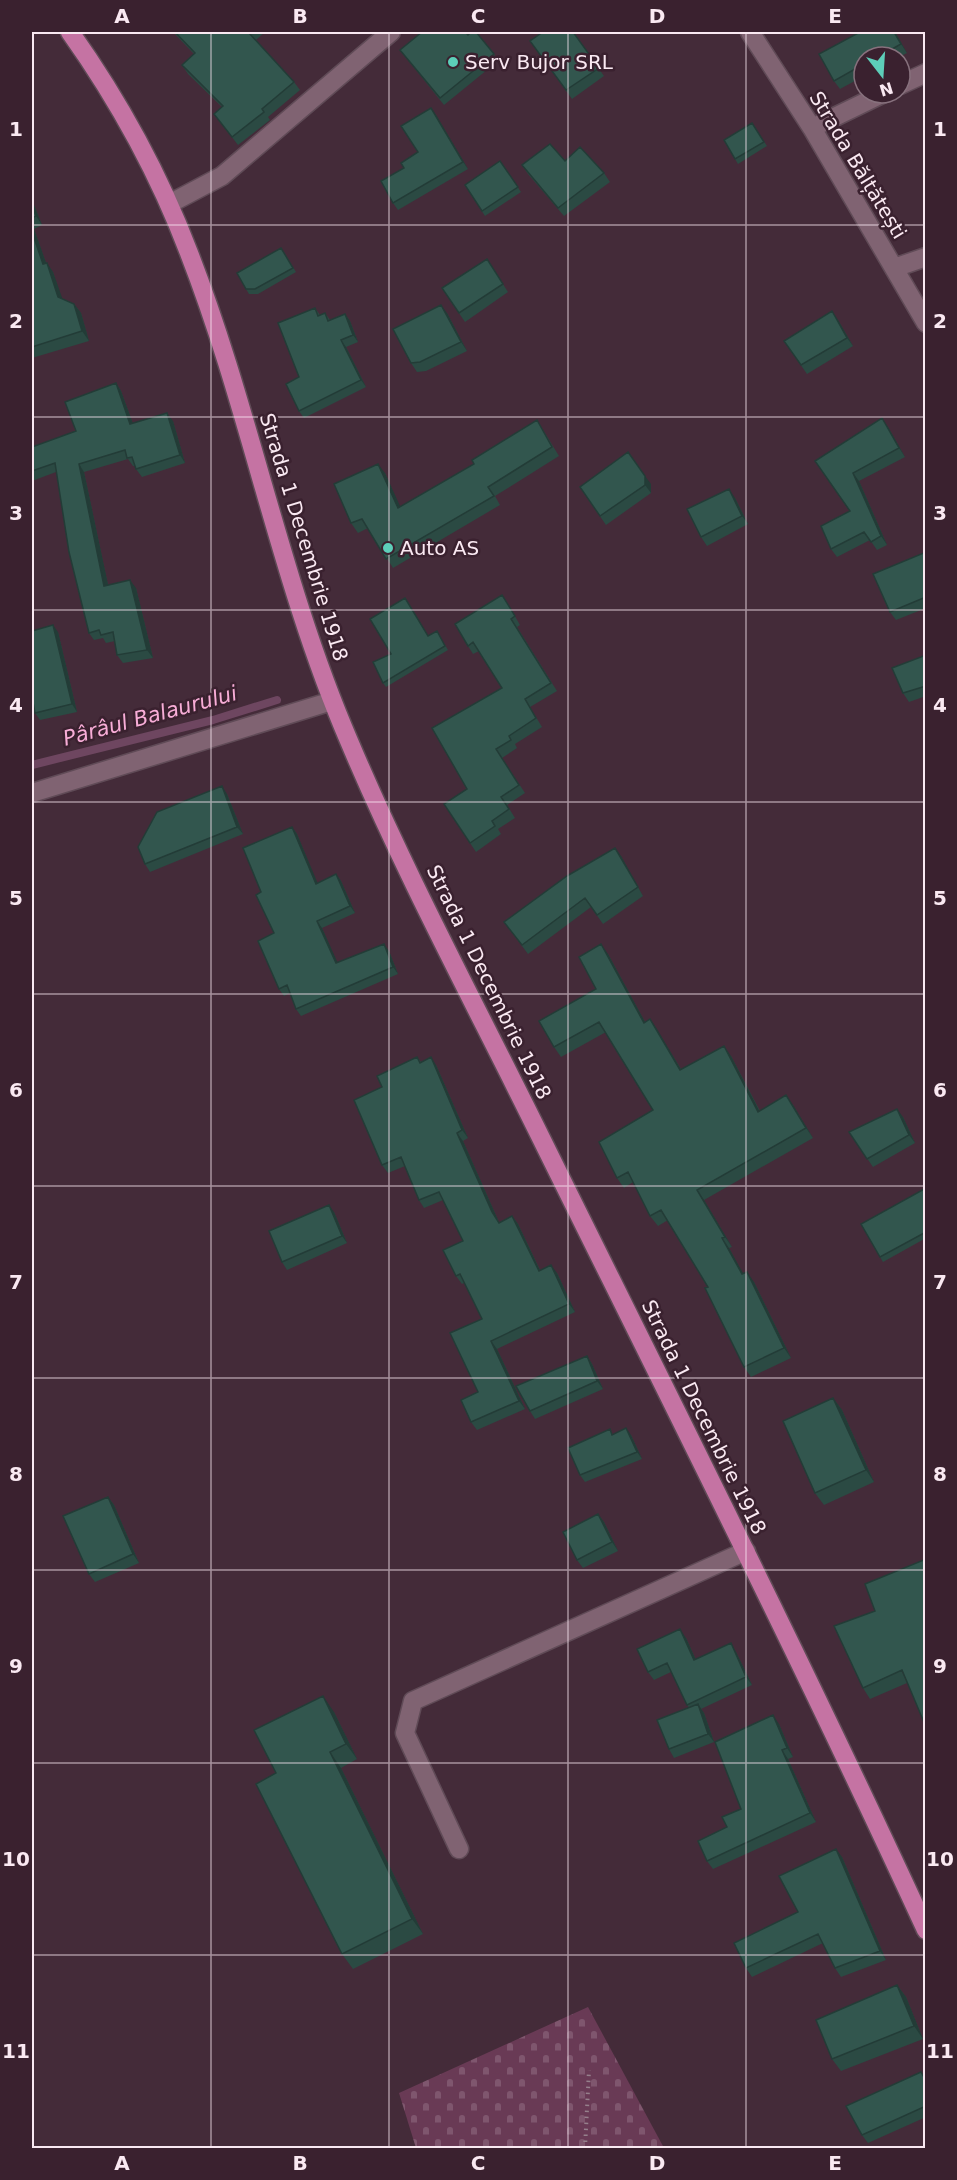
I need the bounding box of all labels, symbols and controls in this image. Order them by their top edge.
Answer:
text: A [114,4,130,28]
text: B [292,4,308,28]
text: C [471,4,485,28]
text: D [649,4,665,28]
text: E [828,4,842,28]
north arrow [852,45,912,105]
place label: Serv Bujor SRL [465,50,614,74]
marker: Serv Bujor SRL [446,55,460,69]
text: N [877,78,895,100]
street label: Strada Bălțătești [804,87,912,243]
text: 1 [9,117,23,141]
text: 1 [933,117,947,141]
text: 2 [9,309,23,333]
text: 2 [933,309,947,333]
street label: Strada 1 Decembrie 1918 [255,410,353,664]
text: 3 [9,501,23,525]
text: 3 [933,501,947,525]
place label: Auto AS [400,536,479,560]
marker: Auto AS [381,541,395,555]
water label: Pârâul Balaurului [60,681,240,751]
text: 4 [9,693,23,717]
text: 4 [933,693,947,717]
street label: Strada 1 Decembrie 1918 [422,861,556,1103]
text: 5 [9,886,23,910]
text: 5 [933,886,947,910]
text: 6 [9,1078,23,1102]
text: 6 [933,1078,947,1102]
text: 7 [9,1270,23,1294]
text: 7 [933,1270,947,1294]
street label: Strada 1 Decembrie 1918 [637,1296,771,1538]
text: 8 [9,1462,23,1486]
text: 8 [933,1462,947,1486]
text: 9 [9,1654,23,1678]
text: 9 [933,1654,947,1678]
text: 10 [2,1847,30,1871]
text: 10 [926,1847,954,1871]
text: 11 [2,2039,30,2063]
text: 11 [926,2039,954,2063]
text: A [114,2151,130,2175]
text: B [292,2151,308,2175]
text: C [471,2151,485,2175]
text: D [649,2151,665,2175]
text: E [828,2151,842,2175]

